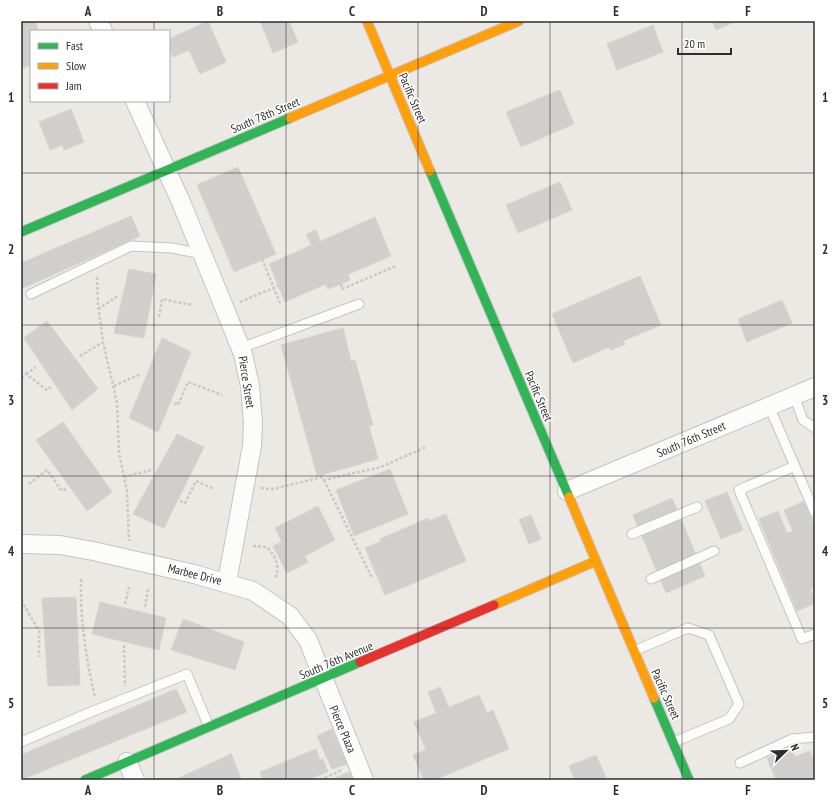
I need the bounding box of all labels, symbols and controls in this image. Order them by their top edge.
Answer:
text: A [84,3,92,20]
text: B [217,3,223,20]
text: C [349,3,355,20]
text: D [481,3,488,20]
text: E [613,3,619,20]
text: F [745,3,751,20]
legend [30,30,170,102]
scale bar [678,30,731,56]
text: 20 m [684,36,705,51]
text: Fast [66,38,84,53]
text: Slow [66,58,87,73]
street label: Pacific Street [396,70,431,126]
text: Jam [65,78,82,93]
text: 1 [8,89,14,106]
text: 1 [822,89,828,106]
street label: South 78th Street [228,93,302,136]
text: 2 [8,241,14,258]
text: 2 [822,241,828,258]
street label: Pierce Street [235,355,259,410]
street label: Pacific Street [522,368,557,424]
text: 3 [8,392,14,409]
text: 3 [822,392,828,409]
street label: South 76th Street [654,417,728,460]
text: 4 [8,543,15,560]
text: 4 [822,543,829,560]
street label: Marbee Drive [166,560,224,588]
street label: South 76th Avenue [297,638,375,682]
street label: Pacific Street [648,667,684,722]
text: 5 [8,695,14,712]
text: 5 [822,695,828,712]
street label: Pierce Plaza [326,703,360,755]
north arrow [766,731,806,771]
text: N [788,742,803,753]
text: A [84,782,92,799]
text: B [217,782,223,799]
text: C [349,782,355,799]
text: D [481,782,488,799]
text: E [613,782,619,799]
text: F [745,782,751,799]

